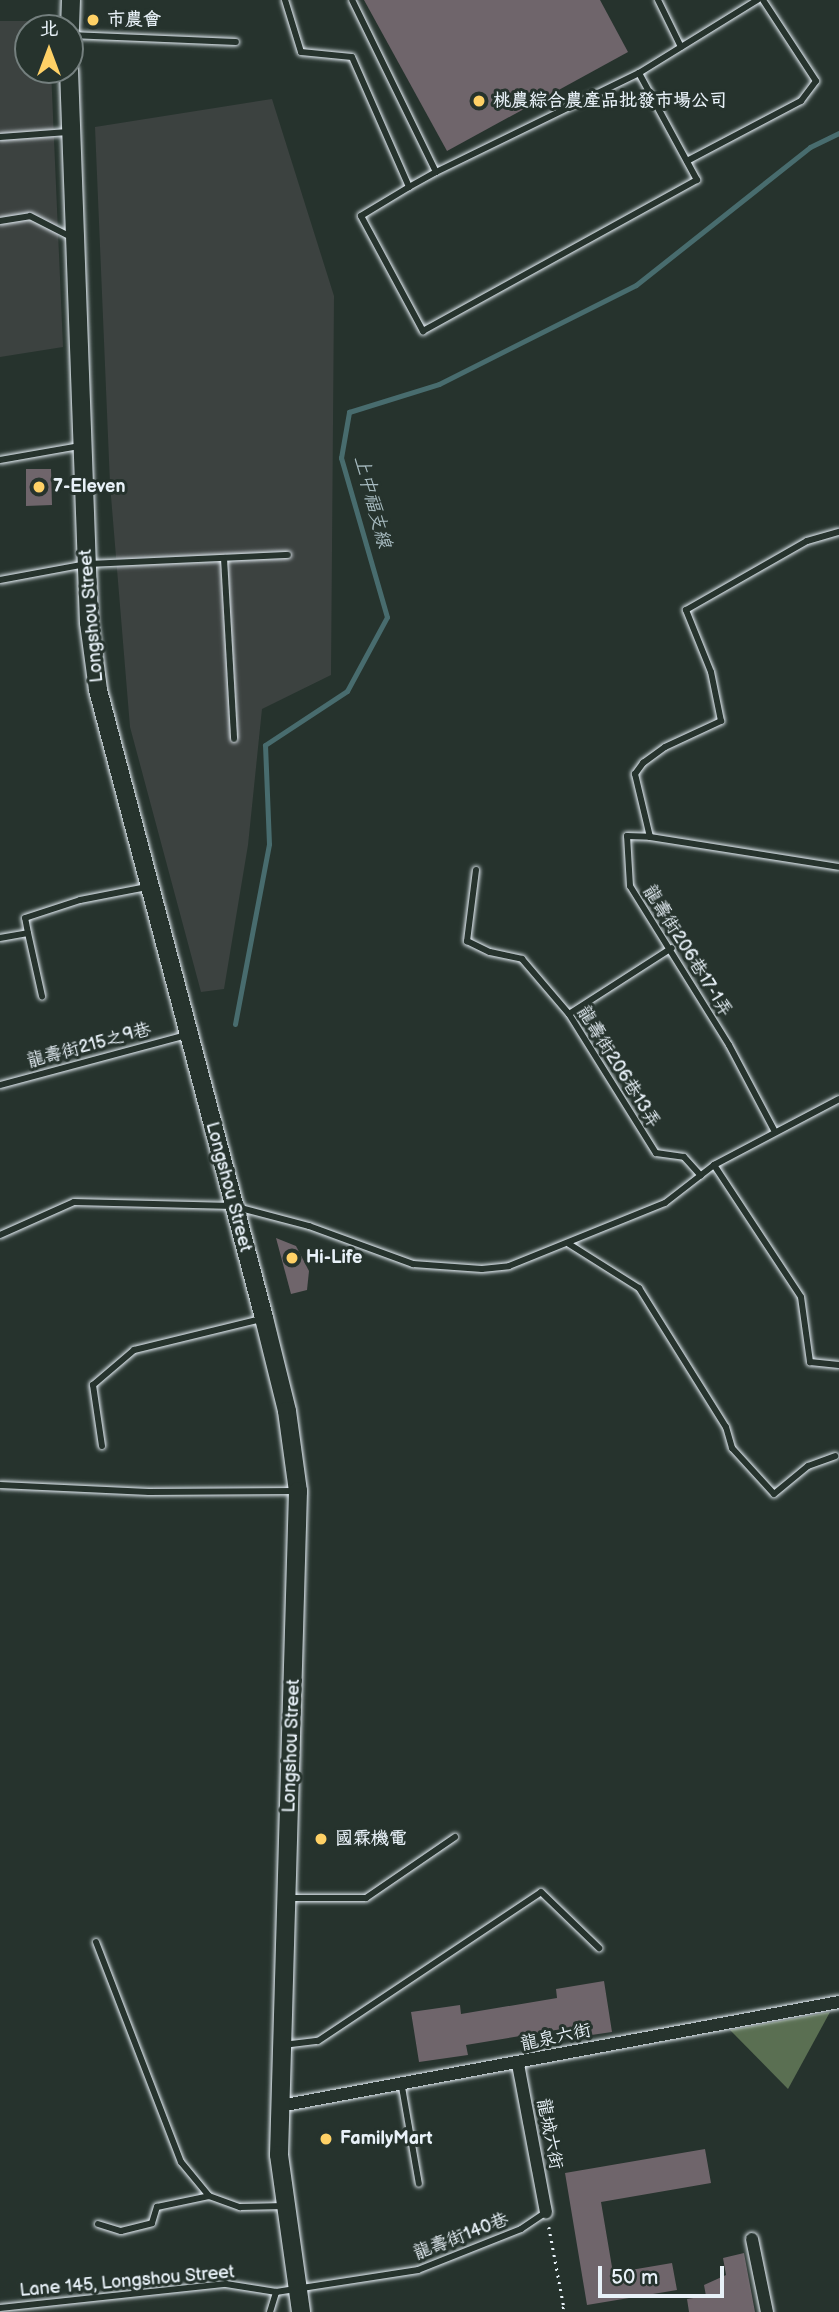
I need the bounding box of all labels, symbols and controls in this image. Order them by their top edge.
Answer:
place label: 市農會 [107,9,161,31]
marker: 市農會 [85,12,101,28]
north arrow [14,14,84,84]
text: 北 [39,18,59,41]
place label: 桃農綜合農產品批發市場公司 [493,90,727,112]
marker: 桃農綜合農產品批發市場公司 [471,93,487,109]
water label: 上中福支線 [349,453,395,551]
place label: 7-Eleven [53,476,125,498]
marker: 7-Eleven [31,479,47,495]
street label: Longshou Street [75,548,109,684]
street label: 龍壽街206巷17-1弄 [638,881,736,1021]
street label: 龍壽街206巷13弄 [572,1002,664,1132]
street label: 龍壽街215之9巷 [24,1019,154,1073]
street label: Longshou Street [200,1120,256,1254]
place label: Hi-Life [306,1247,362,1269]
marker: Hi-Life [284,1250,300,1266]
street label: Longshou Street [279,1679,305,1813]
place label: 國霖機電 [335,1828,407,1850]
marker: 國霖機電 [313,1831,329,1847]
street label: 龍泉六街 [519,2020,593,2056]
street label: 龍城六街 [532,2097,566,2171]
place label: FamilyMart [340,2128,433,2150]
marker: FamilyMart [318,2131,334,2147]
street label: 龍壽街140巷 [410,2209,512,2265]
scale bar [601,2252,727,2296]
street label: Lane 145, Longshou Street [19,2262,235,2302]
text: 50 m [611,2265,658,2290]

